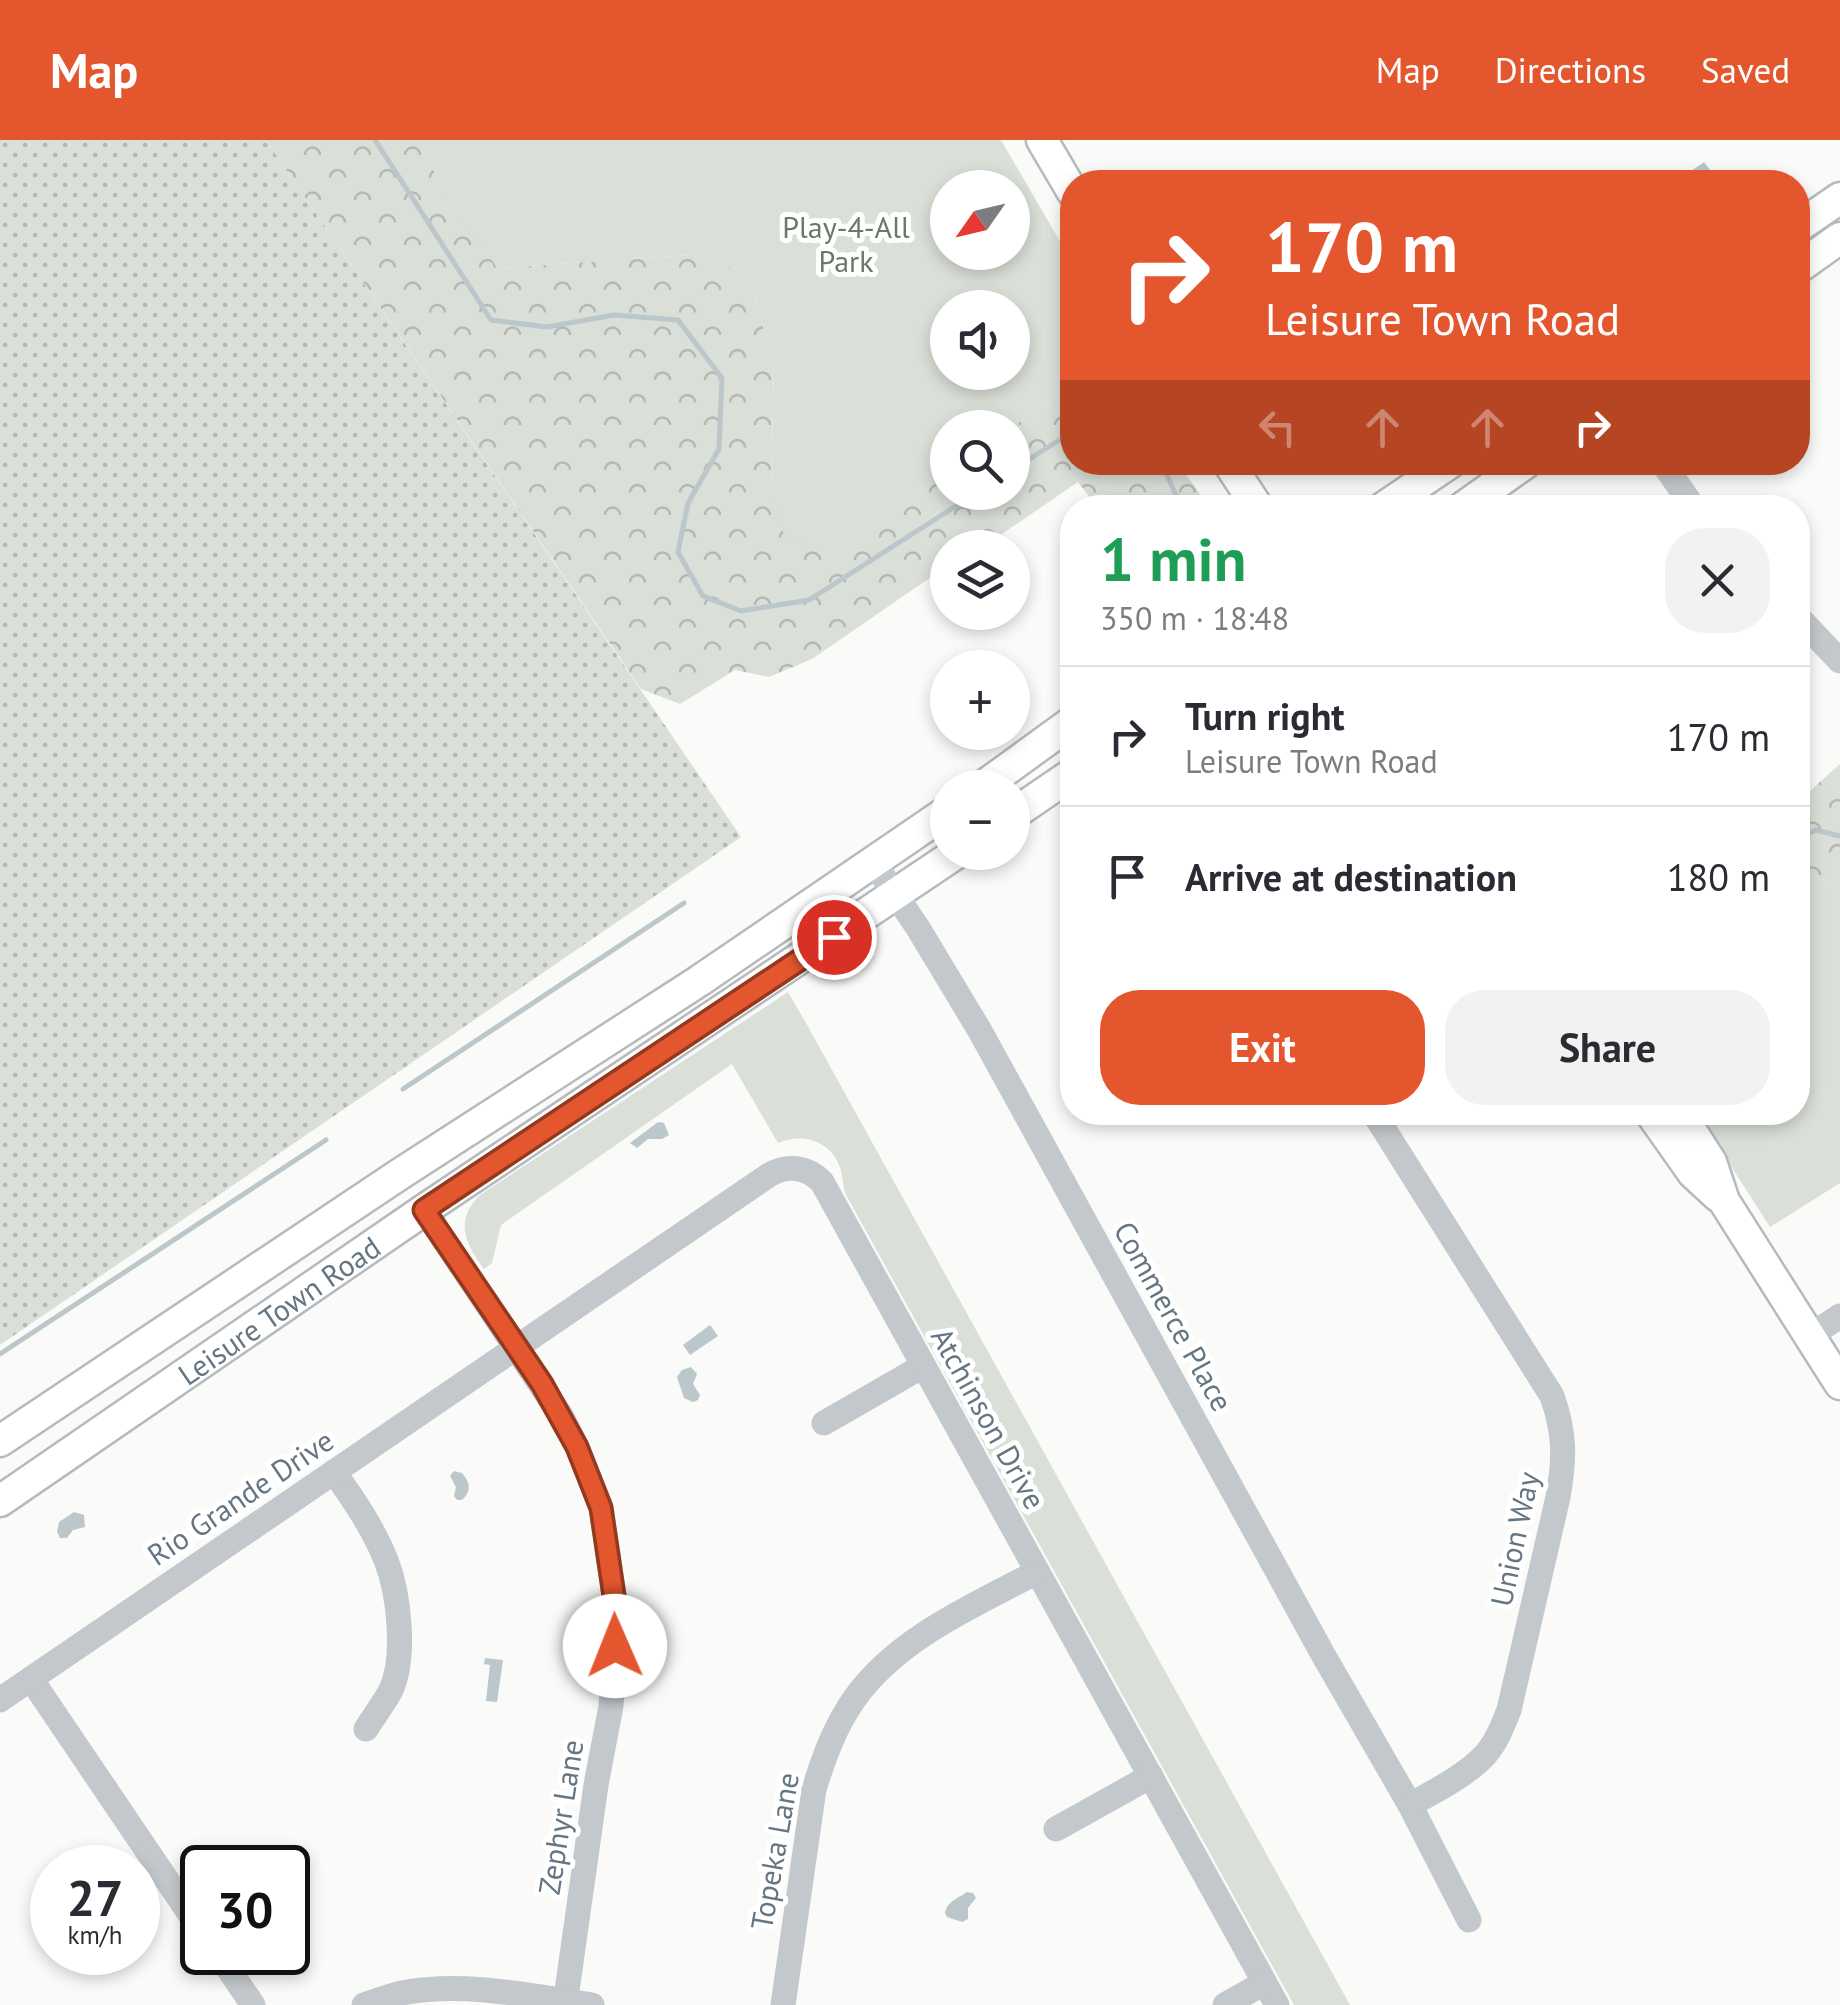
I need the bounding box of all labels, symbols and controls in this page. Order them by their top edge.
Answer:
text: Map [50,39,138,101]
text: Map [1376,47,1440,93]
text: Directions [1495,47,1646,93]
text: Saved [1701,47,1790,93]
north arrow [930,170,1030,270]
map controls [930,170,1030,870]
text: 170 m [1265,201,1458,291]
park label: Play-4-All Park [782,207,910,280]
icon: right [1100,210,1230,340]
text: Leisure Town Road [1265,289,1620,347]
button: sound [930,290,1030,390]
icon: left [1250,400,1305,455]
icon: ahead [1355,400,1410,455]
icon: ahead [1460,400,1515,455]
icon: right [1565,400,1620,455]
button: search [930,410,1030,510]
text: 1 min [1100,520,1246,598]
button: close [1665,528,1770,633]
button: layers [930,530,1030,630]
text: 350 m · 18:48 [1100,597,1289,639]
button: + [930,650,1030,750]
text: Turn right [1185,691,1345,740]
icon: right [1100,709,1155,764]
text: 170 m [1667,712,1770,761]
text: Leisure Town Road [1185,740,1438,782]
button: − [930,770,1030,870]
icon: arrive [1100,849,1155,904]
text: Arrive at destination [1185,852,1517,901]
text: 180 m [1667,852,1770,901]
pin [792,895,877,980]
icon: arrive [807,910,862,965]
button: Exit [1100,990,1425,1105]
button: Share [1445,990,1770,1105]
street label: Commerce Place [1106,1214,1242,1418]
street label: Leisure Town Road [170,1227,387,1393]
street label: Atchinson Drive [923,1320,1055,1516]
street label: Rio Grande Drive [139,1420,341,1574]
street label: Union Way [1481,1468,1547,1610]
position arrow [563,1594,667,1698]
street label: Zephyr Lane [529,1737,591,1897]
street label: Topeka Lane [741,1769,807,1933]
speed limit sign: 30 [180,1845,310,1975]
text: 27 [67,1865,123,1930]
text: km/h [68,1919,122,1951]

